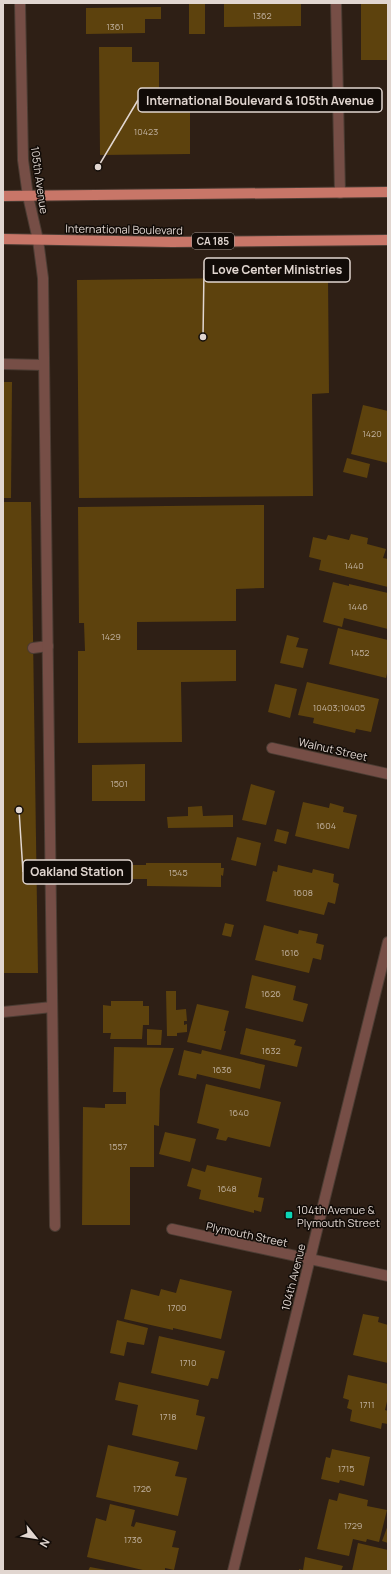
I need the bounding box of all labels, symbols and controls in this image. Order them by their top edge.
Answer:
house number: 1362 [252,9,272,22]
house number: 1361 [106,20,124,33]
callout: International Boulevard & 105th Avenue [138,88,382,112]
text: International Boulevard & 105th Avenue [146,92,374,109]
house number: 10423 [134,125,158,138]
street label: 105th Avenue [28,145,52,215]
street label: International Boulevard [65,220,183,238]
road number: CA 185 [192,233,234,249]
callout: Love Center Ministries [204,258,350,282]
text: Love Center Ministries [212,261,343,278]
house number: 1420 [362,427,382,440]
house number: 1440 [344,559,364,572]
house number: 1446 [348,600,368,613]
house number: 1429 [101,630,121,643]
house number: 1452 [351,646,369,659]
house number: 10403;10405 [313,701,365,714]
street label: Walnut Street [297,734,369,764]
house number: 1501 [110,777,128,790]
house number: 1604 [316,819,336,832]
callout: Oakland Station [23,860,132,884]
text: Oakland Station [30,863,124,880]
house number: 1545 [168,866,188,879]
house number: 1608 [293,886,313,899]
house number: 1616 [281,946,299,959]
house number: 1626 [261,987,281,1000]
house number: 1632 [261,1044,281,1057]
house number: 1636 [212,1063,232,1076]
house number: 1640 [229,1106,249,1119]
house number: 1557 [109,1140,128,1153]
house number: 1648 [217,1182,237,1195]
place label: 104th Avenue & Plymouth Street [297,1202,380,1230]
marker: 104th Avenue & Plymouth Street [284,1210,294,1220]
street label: Plymouth Street [205,1218,289,1250]
street label: 104th Avenue [277,1242,309,1312]
house number: 1700 [167,1301,187,1314]
house number: 1710 [179,1356,197,1369]
house number: 1711 [359,1398,375,1411]
house number: 1718 [160,1410,176,1423]
house number: 1715 [338,1462,354,1475]
house number: 1726 [133,1482,152,1495]
north arrow [16,1518,56,1558]
house number: 1729 [344,1519,362,1532]
house number: 1736 [124,1533,143,1546]
text: N [37,1536,54,1551]

